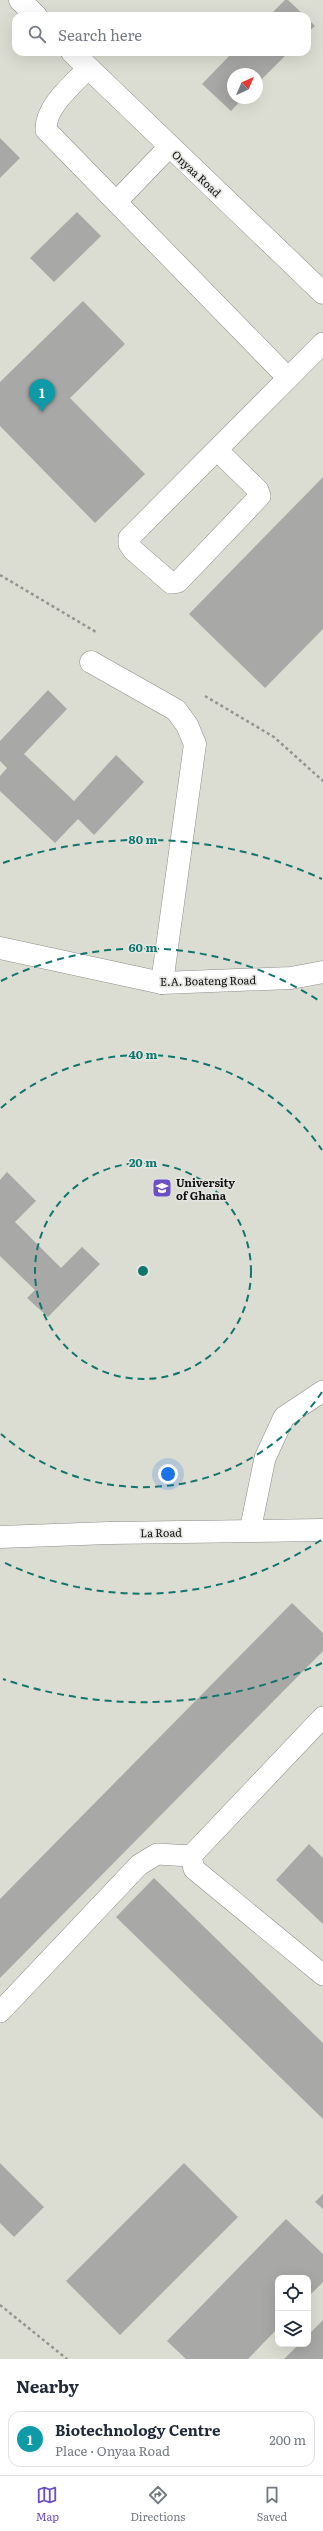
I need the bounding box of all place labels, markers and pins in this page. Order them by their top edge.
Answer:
pin: 1 [29,379,55,412]
place label: University of Ghana [176,1174,235,1203]
school or university icon: University of Ghana [151,1177,173,1199]
centre of rings [136,1264,150,1278]

